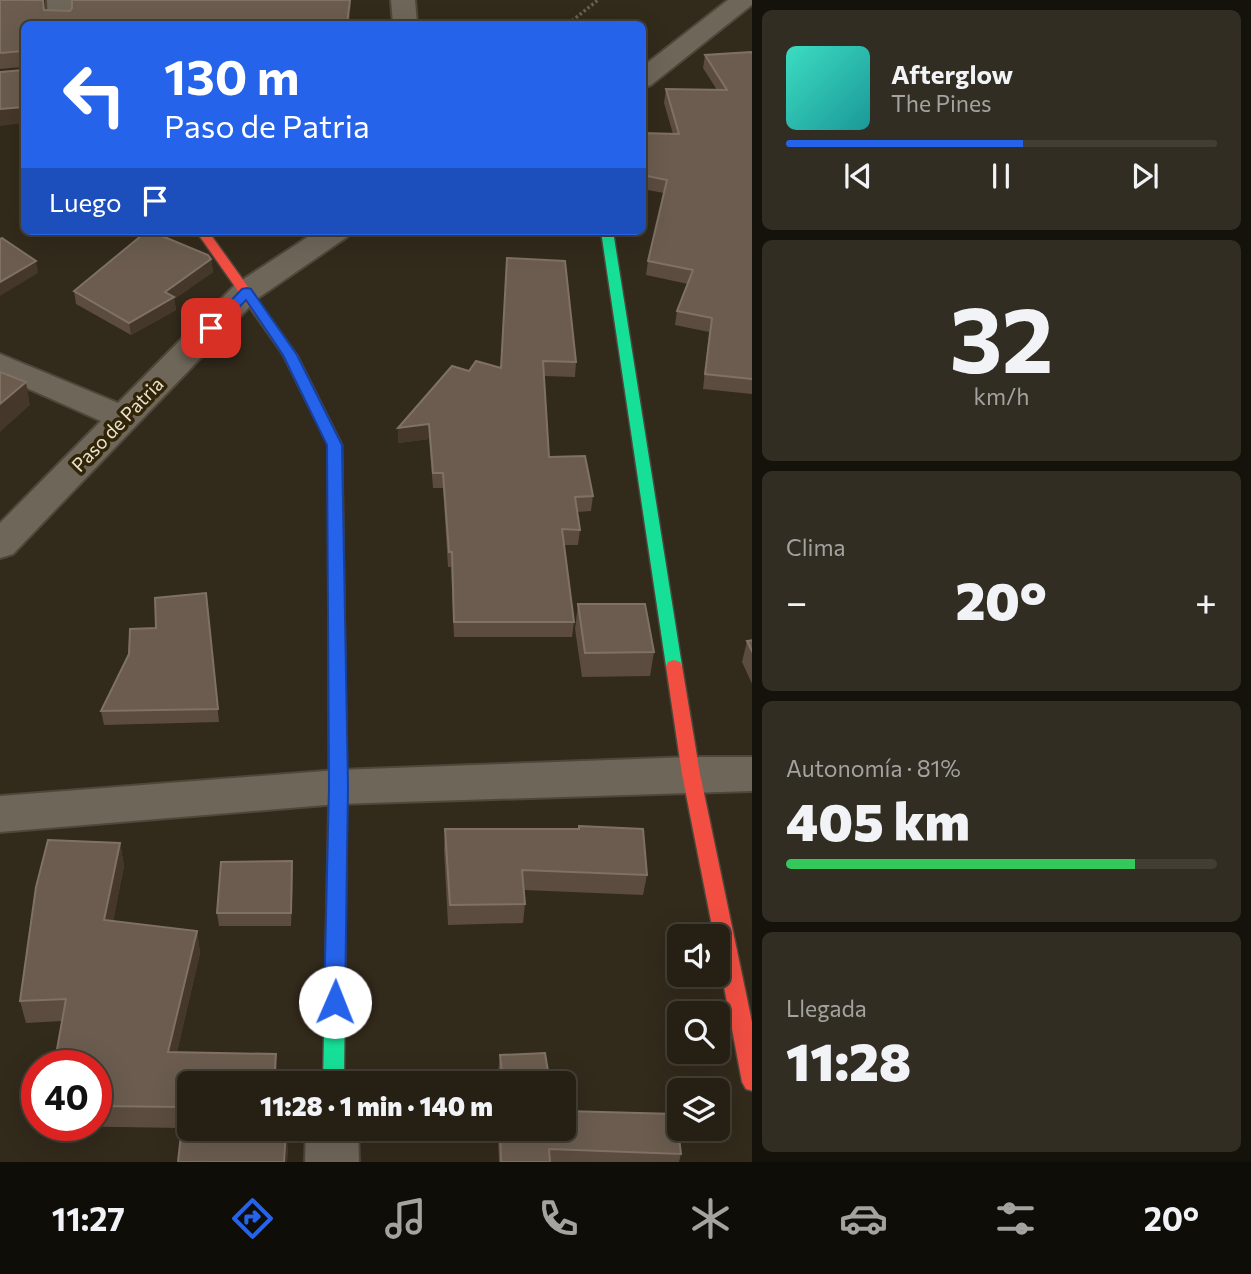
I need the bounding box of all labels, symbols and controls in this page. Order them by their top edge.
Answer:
text: 130 m [164,45,299,105]
icon: left [49,49,140,140]
text: Afterglow [891,58,1013,89]
text: The Pines [891,89,992,117]
text: Paso de Patria [164,105,370,145]
icon: previous [839,157,877,195]
icon: pause [982,157,1020,195]
icon: next [1126,157,1164,195]
icon: arrive [136,182,174,220]
text: Luego [49,186,122,217]
text: 32 [949,280,1054,392]
pin [181,298,241,358]
icon: arrive [192,309,230,347]
street label: Paso de Patria [66,372,168,476]
text: km/h [974,382,1029,410]
text: Clima [786,533,846,561]
text: 20° [955,567,1047,631]
text: − [786,577,808,624]
text: + [1195,577,1217,624]
text: Autonomía · 81% [786,754,961,782]
text: 405 km [786,788,970,852]
map controls [667,924,730,1141]
button: sound [667,924,730,987]
position arrow [298,965,372,1039]
text: Llegada [786,994,867,1022]
button: search [667,1001,730,1064]
text: 11:28 [786,1028,911,1092]
speed limit sign: 40 [21,1050,112,1141]
button: layers [667,1078,730,1141]
text: 11:28 · 1 min · 140 m [260,1090,493,1121]
icon: directions [228,1194,277,1243]
icon: music [381,1194,430,1243]
icon: phone [534,1194,583,1243]
icon: climate [686,1194,735,1243]
icon: car [839,1194,888,1243]
icon: filters [991,1194,1040,1243]
text: 11:27 [52,1198,125,1238]
text: 20° [1144,1198,1199,1238]

